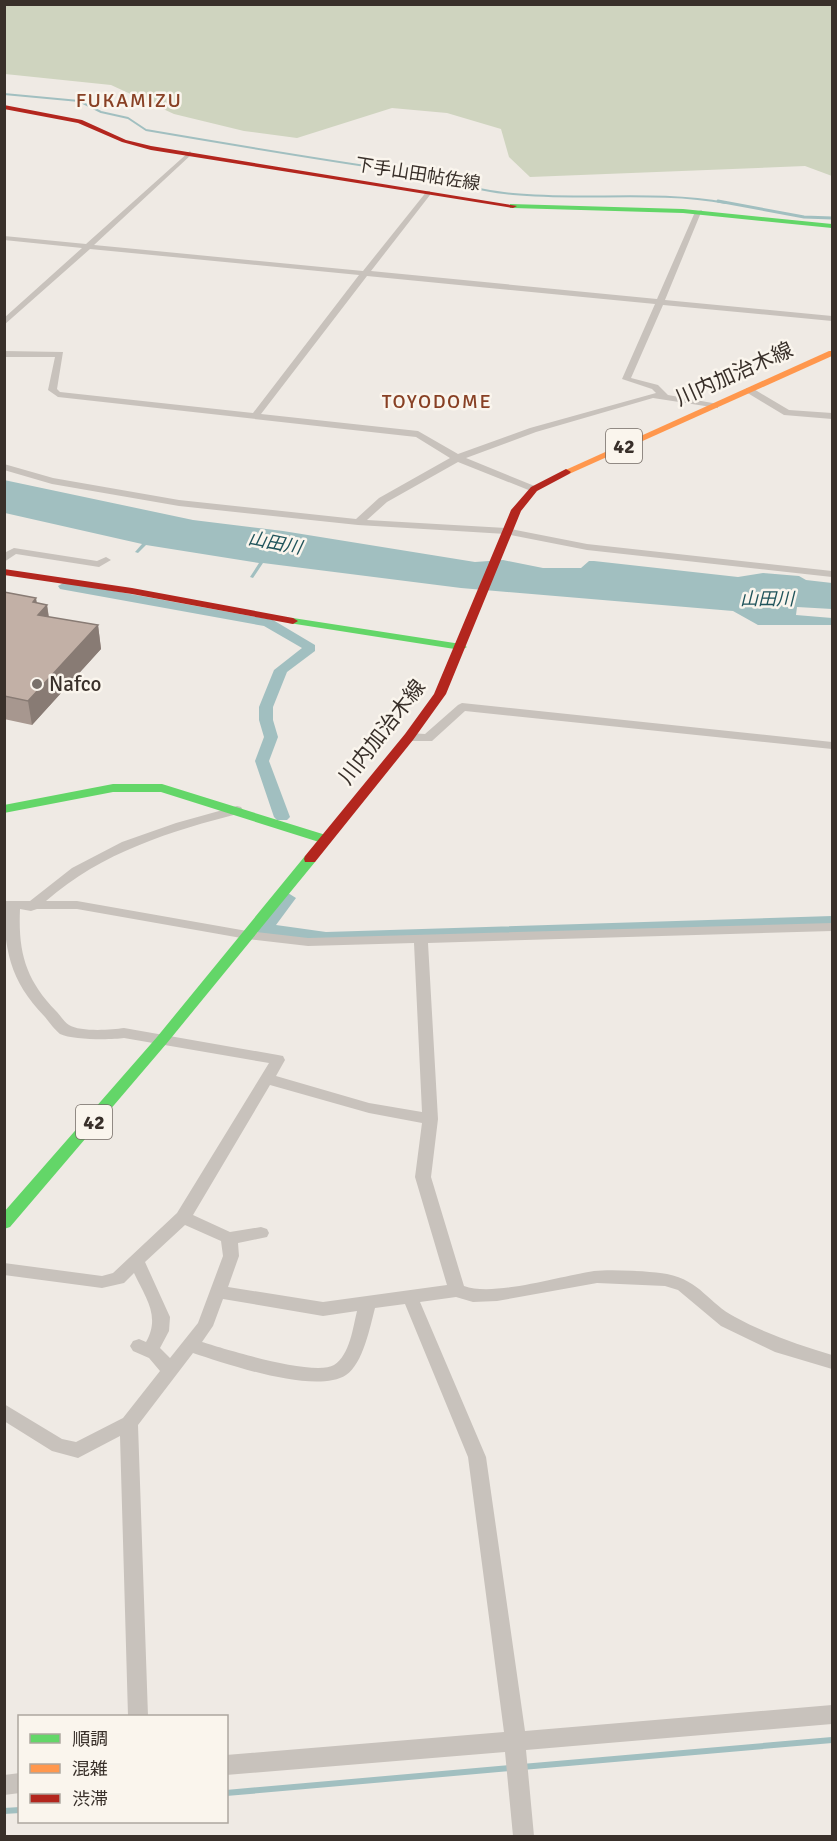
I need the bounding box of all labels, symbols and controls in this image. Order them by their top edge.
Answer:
district label: FUKAMIZU [76,88,182,113]
street label: 下手山田帖佐線 [354,153,482,195]
street label: 川内加治木線 [671,336,797,412]
district label: TOYODOME [382,389,492,414]
road number: 42 [606,429,642,463]
water label: 山田川 [246,527,306,559]
water label: 山田川 [740,588,796,610]
place label: Nafco [49,671,101,697]
street label: 川内加治木線 [333,674,431,790]
marker: Nafco [30,677,44,691]
road number: 42 [76,1105,112,1139]
legend [18,1715,228,1823]
text: 順調 [72,1728,108,1750]
text: 混雑 [72,1758,108,1780]
text: 渋滞 [72,1788,108,1810]

